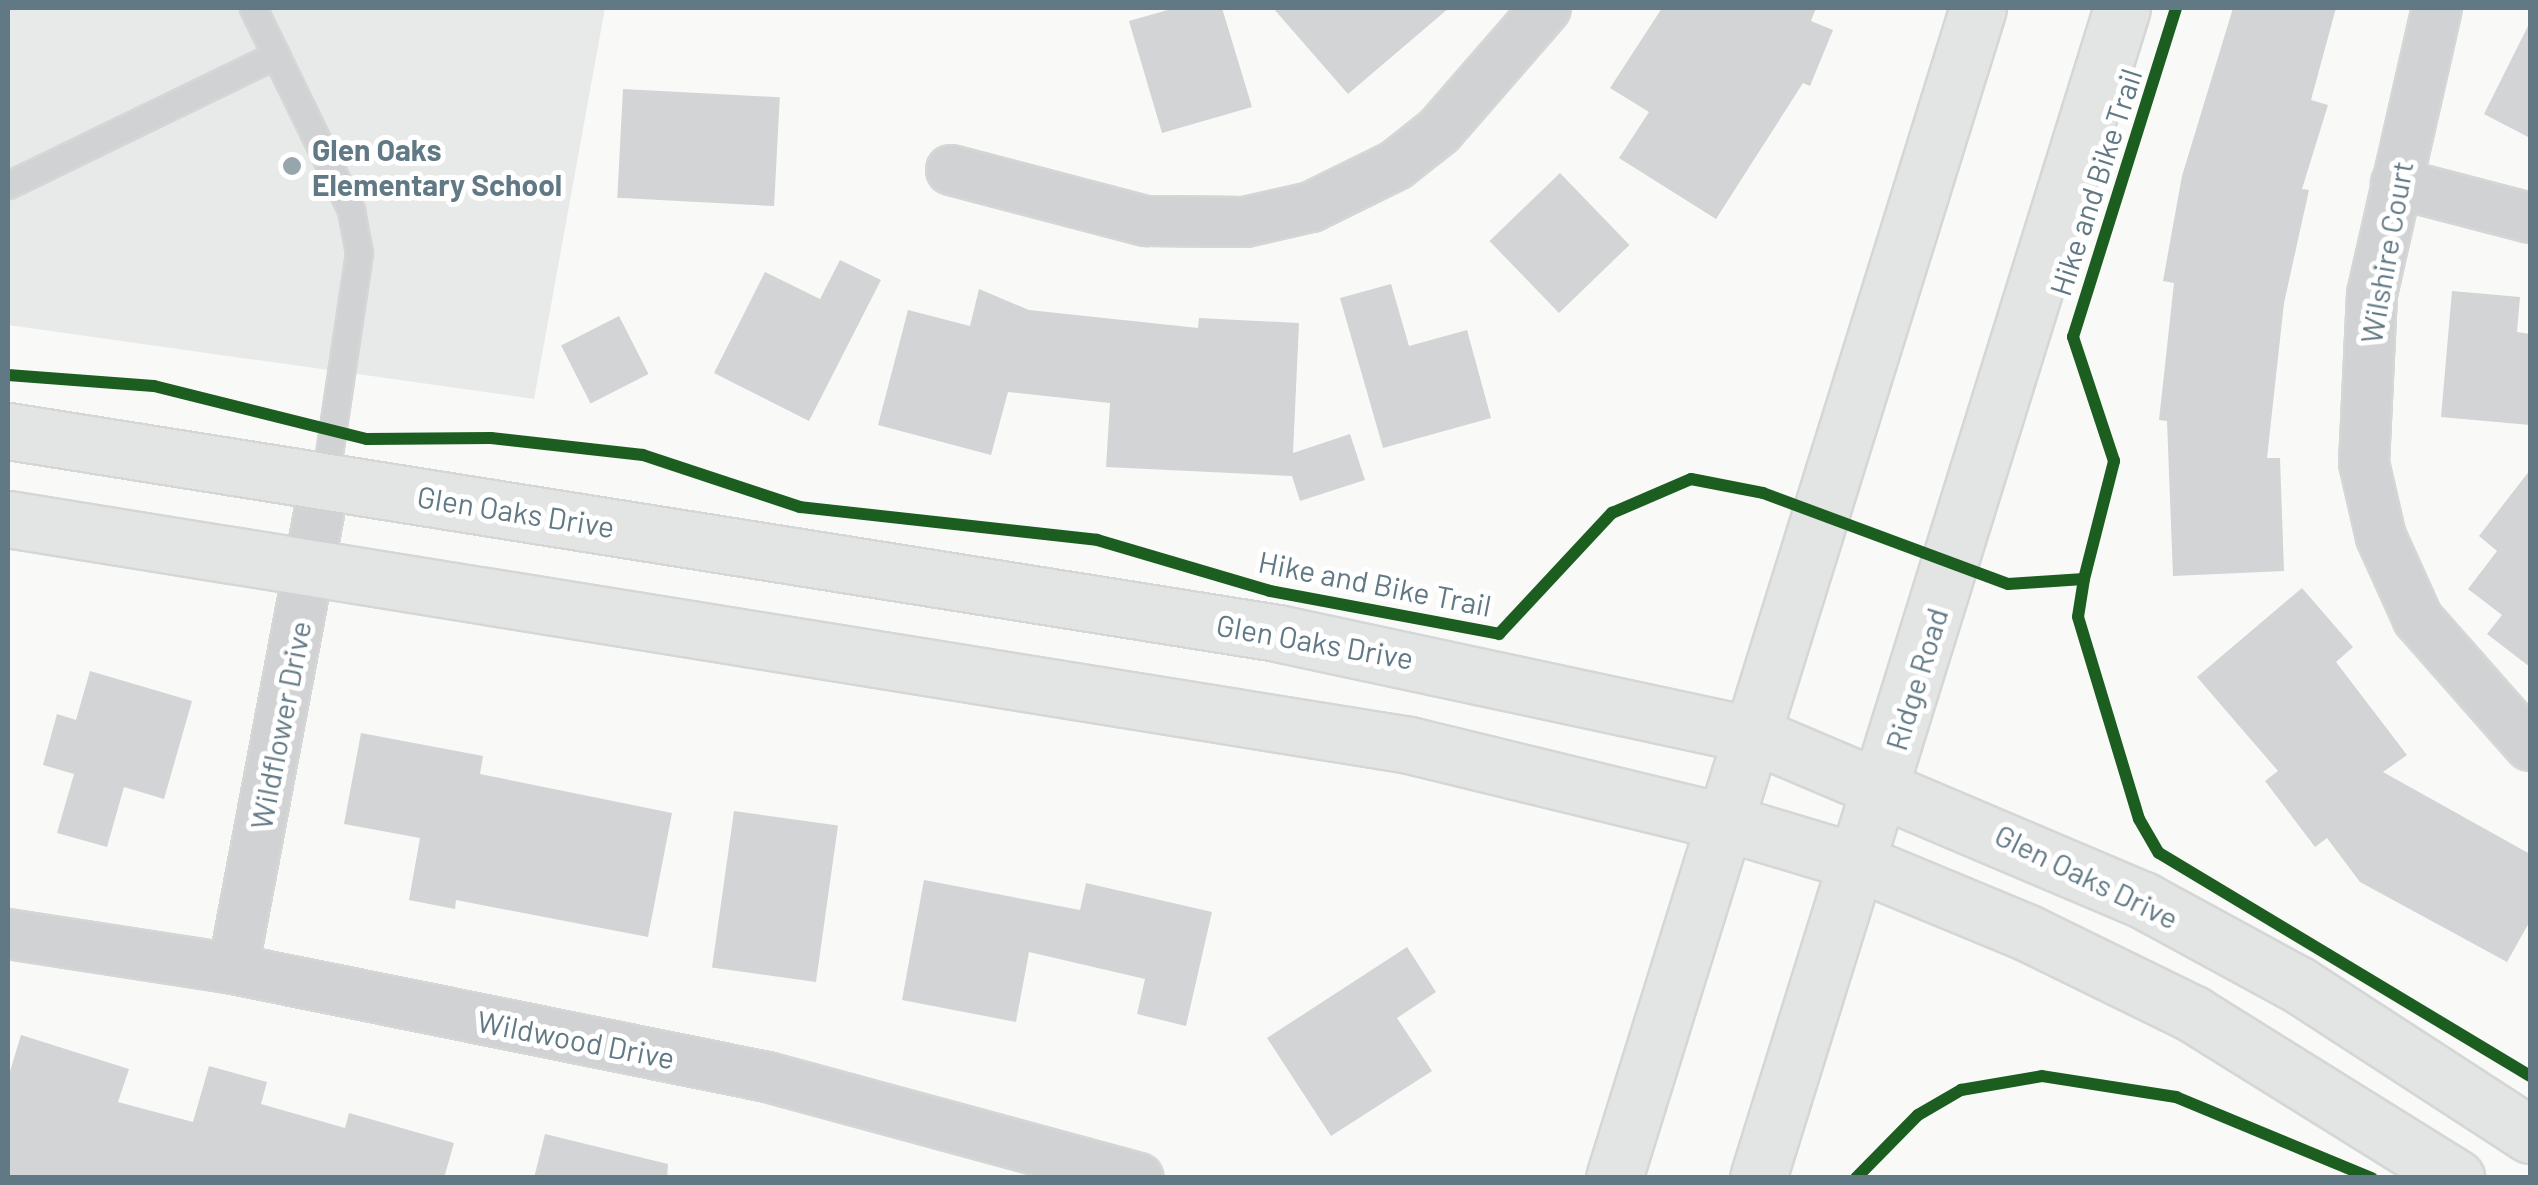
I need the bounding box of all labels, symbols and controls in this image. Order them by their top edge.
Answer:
street label: Hike and Bike Trail [2041,64,2149,300]
place label: Glen Oaks Elementary School [312,131,562,202]
marker: Glen Oaks Elementary School [281,155,303,177]
street label: Wilshire Court [2352,158,2420,346]
street label: Glen Oaks Drive [415,478,617,544]
street label: Hike and Bike Trail [1255,543,1495,623]
street label: Ridge Road [1877,604,1955,754]
street label: Glen Oaks Drive [1214,606,1416,676]
street label: Wildflower Drive [242,618,318,832]
street label: Glen Oaks Drive [1989,816,2185,936]
street label: Wildwood Drive [474,1002,678,1076]

